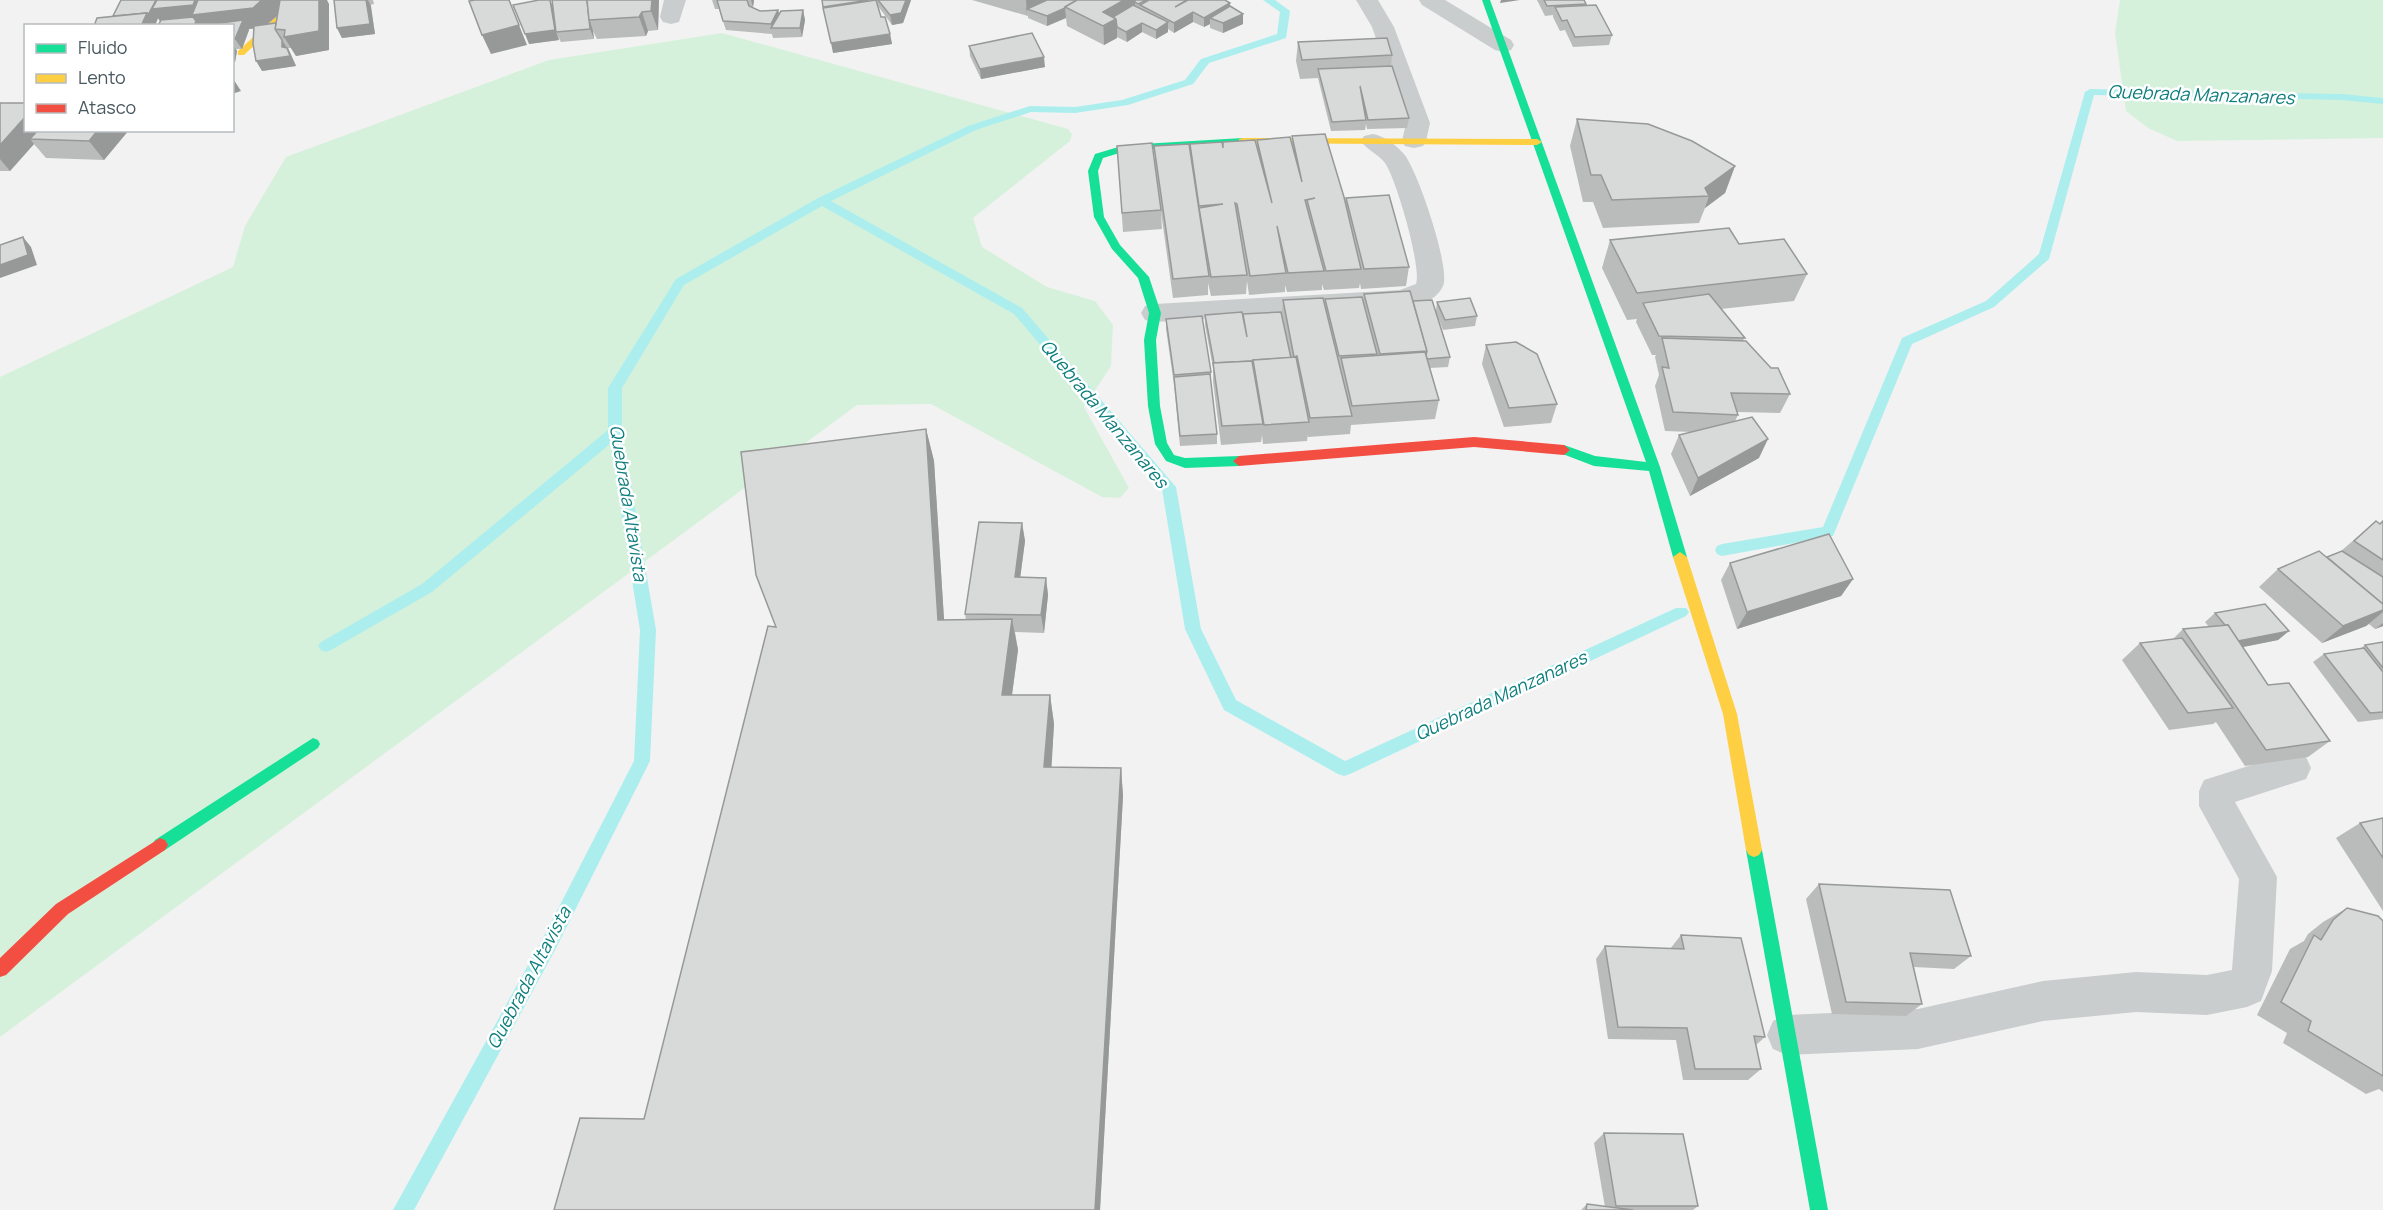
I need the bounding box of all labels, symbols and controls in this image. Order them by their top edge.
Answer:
legend [24,24,234,132]
text: Fluido [78,35,127,59]
text: Lento [78,65,126,89]
water label: Quebrada Manzanares [2107,79,2296,109]
text: Atasco [78,95,136,119]
water label: Quebrada Manzanares [1035,334,1175,494]
water label: Quebrada Altavista [605,423,653,584]
water label: Quebrada Manzanares [1411,644,1592,746]
water label: Quebrada Altavista [480,901,576,1053]

